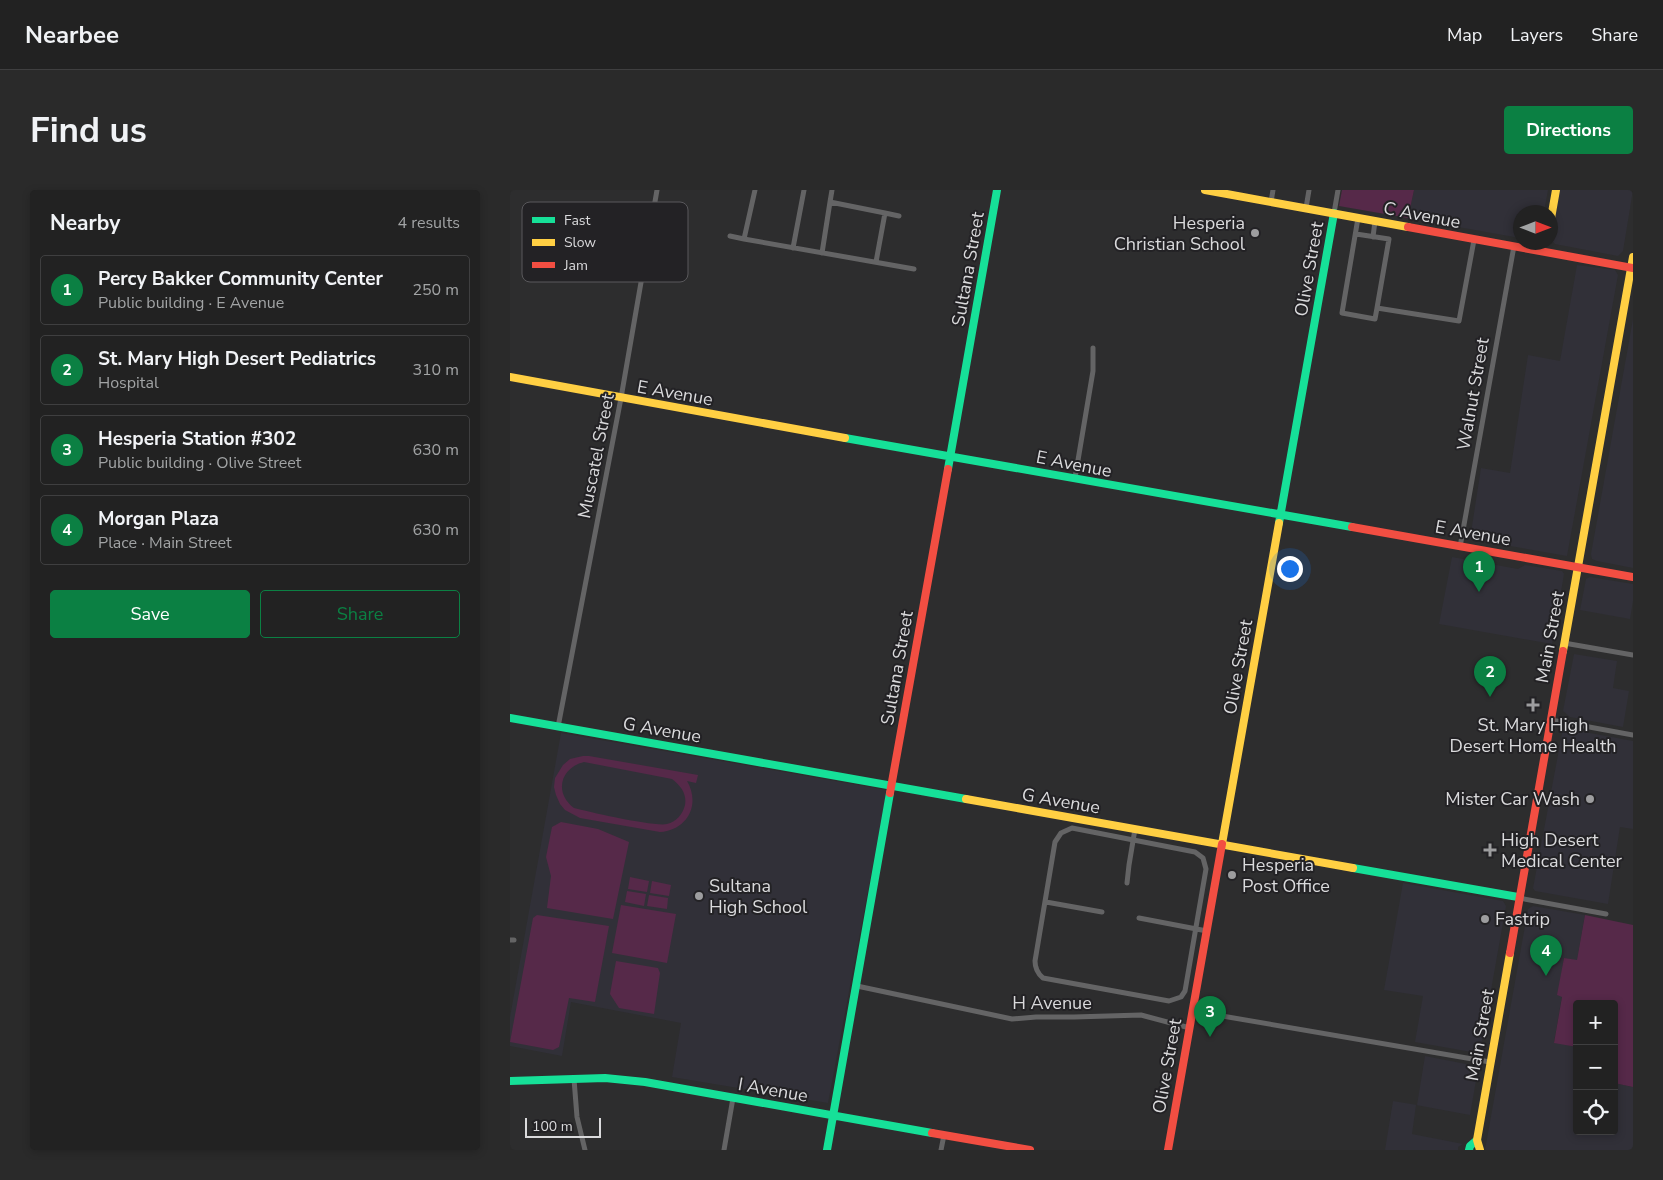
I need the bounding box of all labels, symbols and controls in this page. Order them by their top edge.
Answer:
text: Nearbee [25,19,119,51]
text: Map [1447,23,1482,47]
text: Layers [1510,23,1563,47]
text: Share [1591,23,1638,47]
button: Directions [1504,106,1633,154]
text: Find us [30,107,147,154]
street label: C Avenue [1381,196,1463,234]
legend [522,202,688,282]
north arrow [1513,205,1558,250]
text: Nearby [50,209,120,237]
street label: Sultana Street [946,209,990,328]
text: Fast [564,211,590,230]
place label: Hesperia Christian School [1114,211,1246,256]
text: 4 results [398,212,460,234]
street label: Olive Street [1289,219,1329,318]
marker: Hesperia Christian School [1249,227,1261,239]
text: Slow [564,233,596,252]
text: Jam [563,256,588,275]
text: Percy Bakker Community Center [98,266,383,292]
text: 1 [62,279,72,301]
text: 250 m [412,279,459,301]
text: Public building · E Avenue [98,292,284,314]
street label: Walnut Street [1451,335,1495,452]
text: St. Mary High Desert Pediatrics [98,346,376,372]
text: 2 [62,359,72,381]
text: 310 m [412,359,459,381]
text: Hospital [98,372,159,394]
street label: E Avenue [635,375,715,411]
street label: Muscatel Street [572,391,620,521]
text: Hesperia Station #302 [98,426,296,452]
text: 3 [62,439,72,461]
text: 630 m [412,439,459,461]
street label: E Avenue [1034,445,1114,483]
text: Public building · Olive Street [98,452,301,474]
text: Morgan Plaza [98,506,219,532]
street label: E Avenue [1433,515,1513,551]
text: 4 [62,519,72,541]
text: 630 m [412,519,459,541]
text: Place · Main Street [98,532,232,554]
pin: 1 [1463,551,1495,592]
your location [1277,556,1303,582]
street label: Main Street [1530,588,1570,685]
button: Save [50,590,250,638]
button: Share [260,590,460,638]
street label: Sultana Street [875,608,919,727]
street label: Olive Street [1218,617,1258,716]
pin: 2 [1474,656,1506,697]
marker: St. Mary High Desert Home Health [1526,698,1540,712]
street label: G Avenue [621,711,703,749]
place label: St. Mary High Desert Home Health [1450,713,1616,758]
street label: G Avenue [1020,782,1102,820]
place label: Mister Car Wash [1445,787,1580,811]
marker: Mister Car Wash [1584,793,1596,805]
place label: High Desert Medical Center [1501,828,1622,873]
marker: High Desert Medical Center [1483,843,1497,857]
place label: Hesperia Post Office [1242,853,1330,898]
marker: Hesperia Post Office [1226,869,1238,881]
place label: Sultana High School [709,874,808,919]
marker: Sultana High School [693,890,705,902]
place label: Fastrip [1495,907,1550,931]
marker: Fastrip [1479,913,1491,925]
pin: 4 [1530,935,1562,976]
street label: Main Street [1460,986,1500,1083]
street label: H Avenue [1012,991,1092,1015]
pin: 3 [1194,996,1226,1037]
map controls [1573,1000,1618,1135]
button: + [1573,1000,1618,1045]
street label: Olive Street [1147,1016,1187,1115]
button: − [1573,1045,1618,1090]
street label: I Avenue [736,1072,810,1108]
button: locate [1573,1090,1618,1135]
scale bar [525,1115,601,1138]
text: 100 m [532,1117,573,1136]

